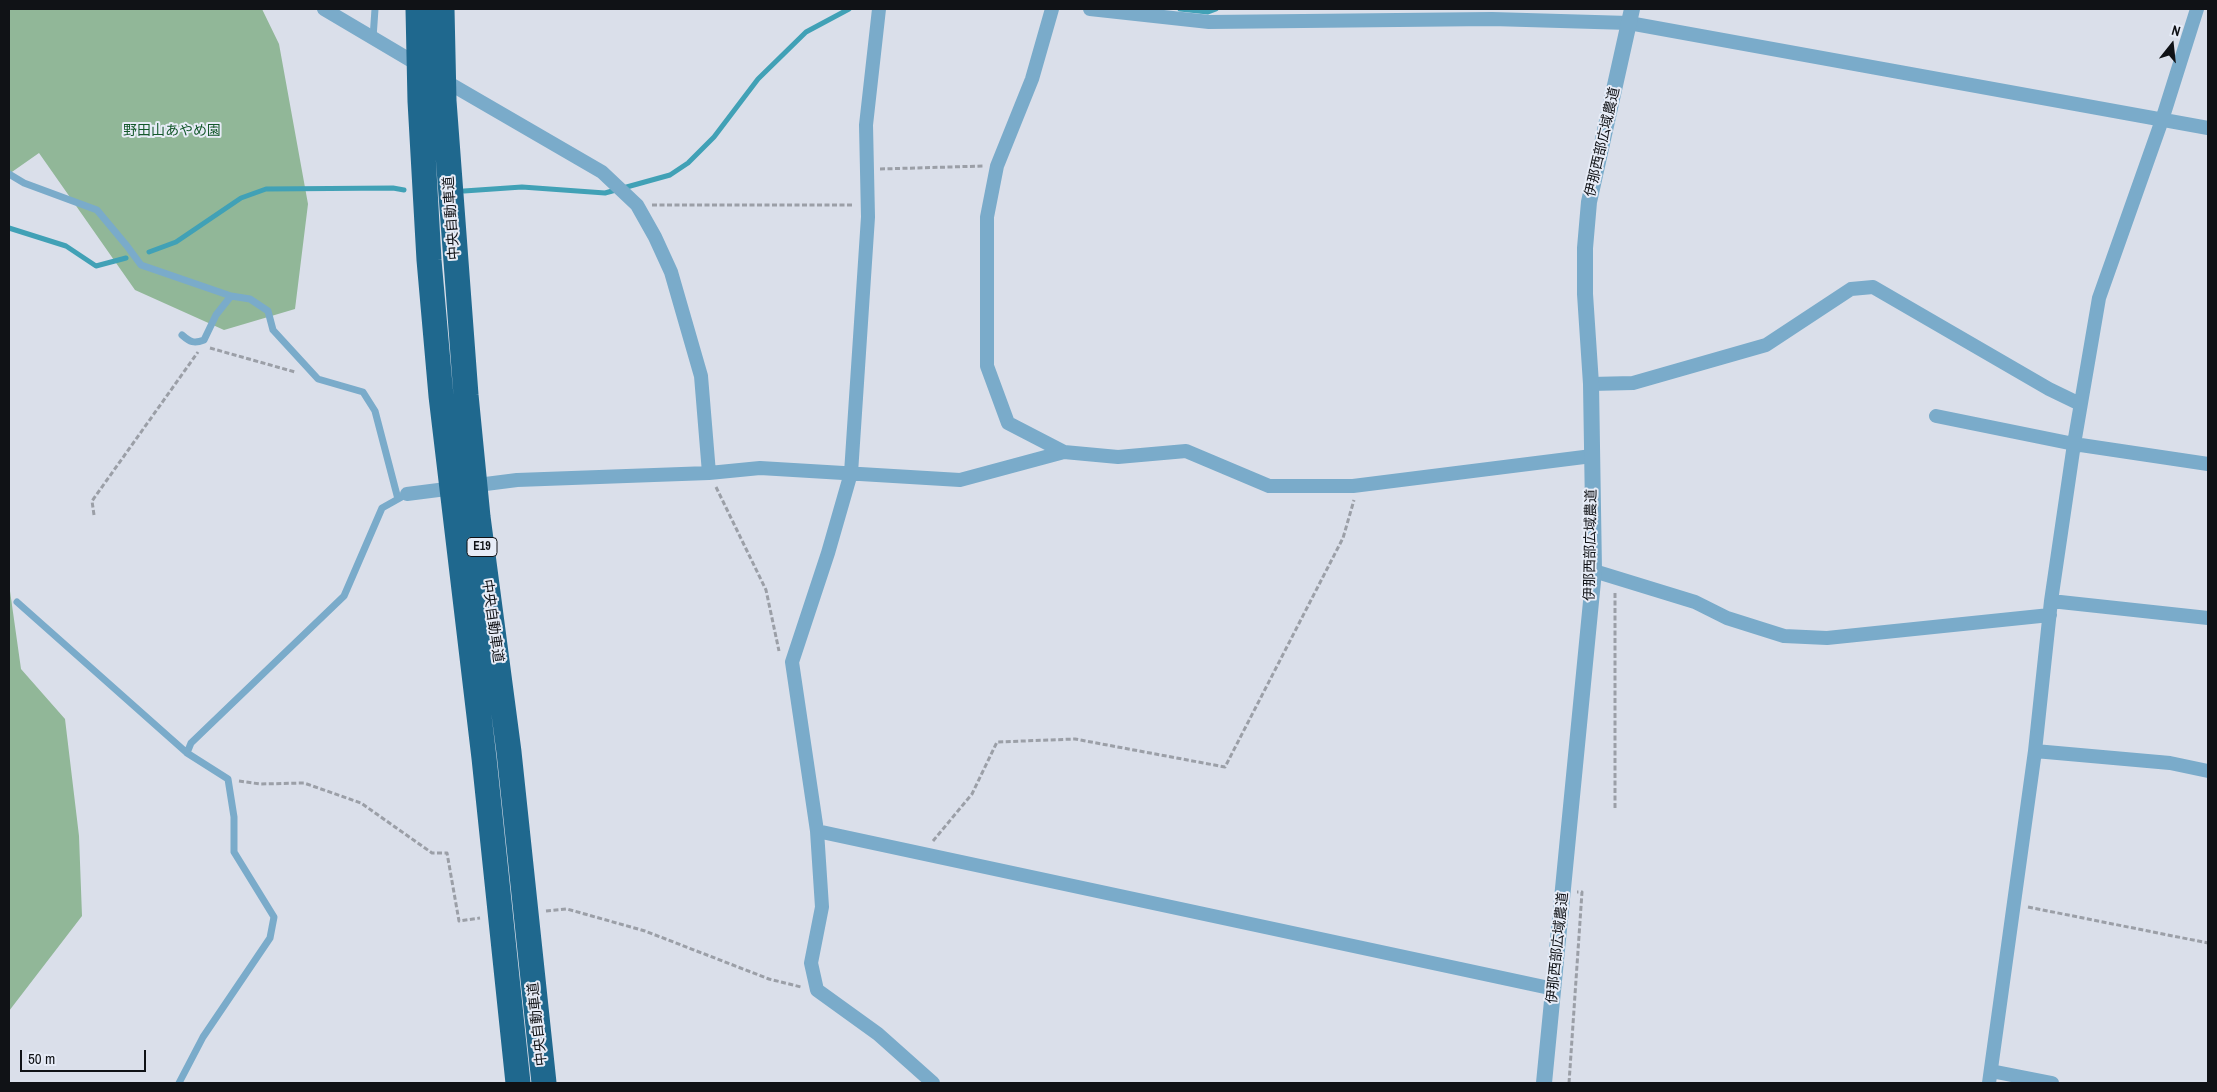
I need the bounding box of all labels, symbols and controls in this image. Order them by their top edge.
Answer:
north arrow [2147,20,2197,70]
text: N [2170,21,2183,40]
street label: 伊那西部広域農道 [1582,86,1624,198]
park label: 野田山あやめ園 [123,123,221,139]
street label: 中央自動車道 [441,176,463,260]
street label: 伊那西部広域農道 [1582,489,1600,601]
road number: E19 [467,538,497,556]
street label: 中央自動車道 [478,578,506,664]
street label: 伊那西部広域農道 [1544,891,1572,1005]
street label: 中央自動車道 [525,981,551,1067]
scale bar [22,1040,149,1072]
text: 50 m [28,1048,55,1069]

